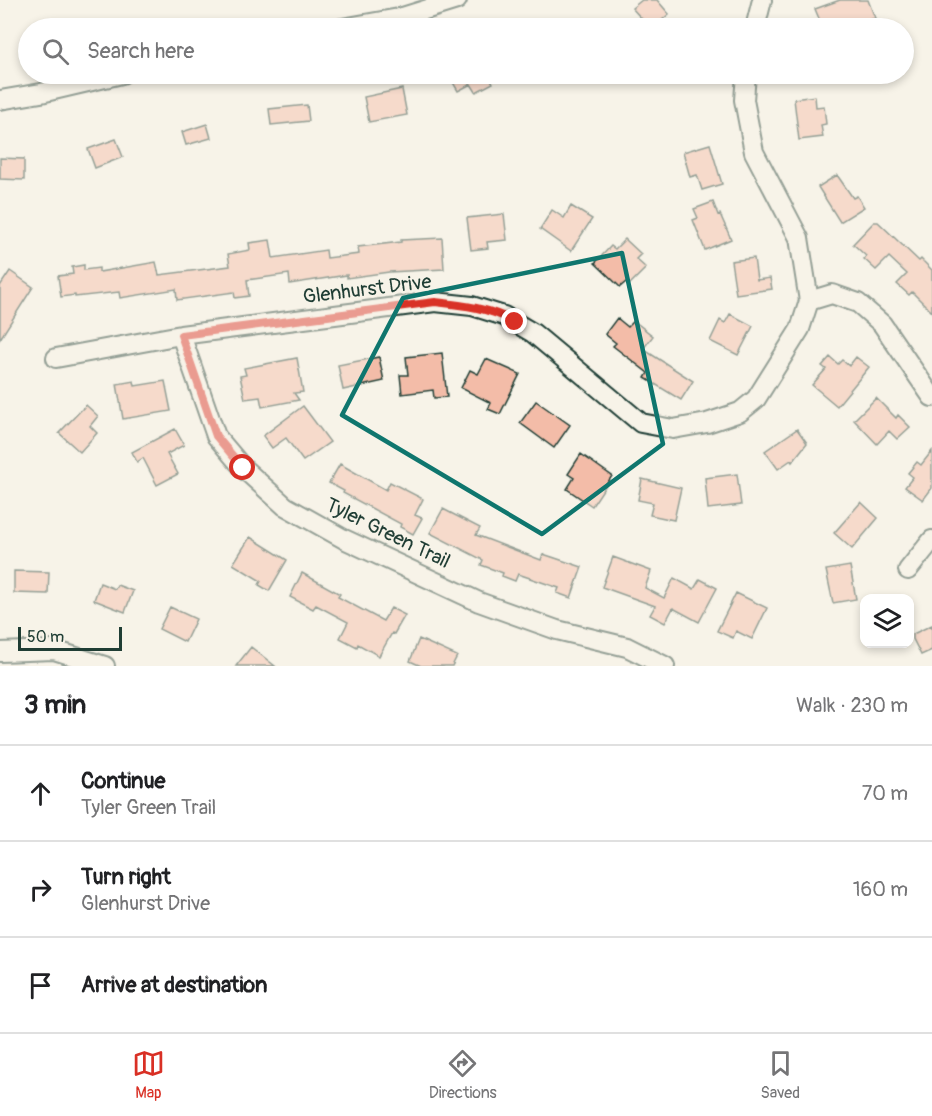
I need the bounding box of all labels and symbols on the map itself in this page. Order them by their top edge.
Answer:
street label: Glenhurst Drive [301,269,433,309]
route end [501,308,527,334]
route start [229,454,255,480]
street label: Tyler Green Trail [322,492,454,574]
scale bar [18,624,122,652]

